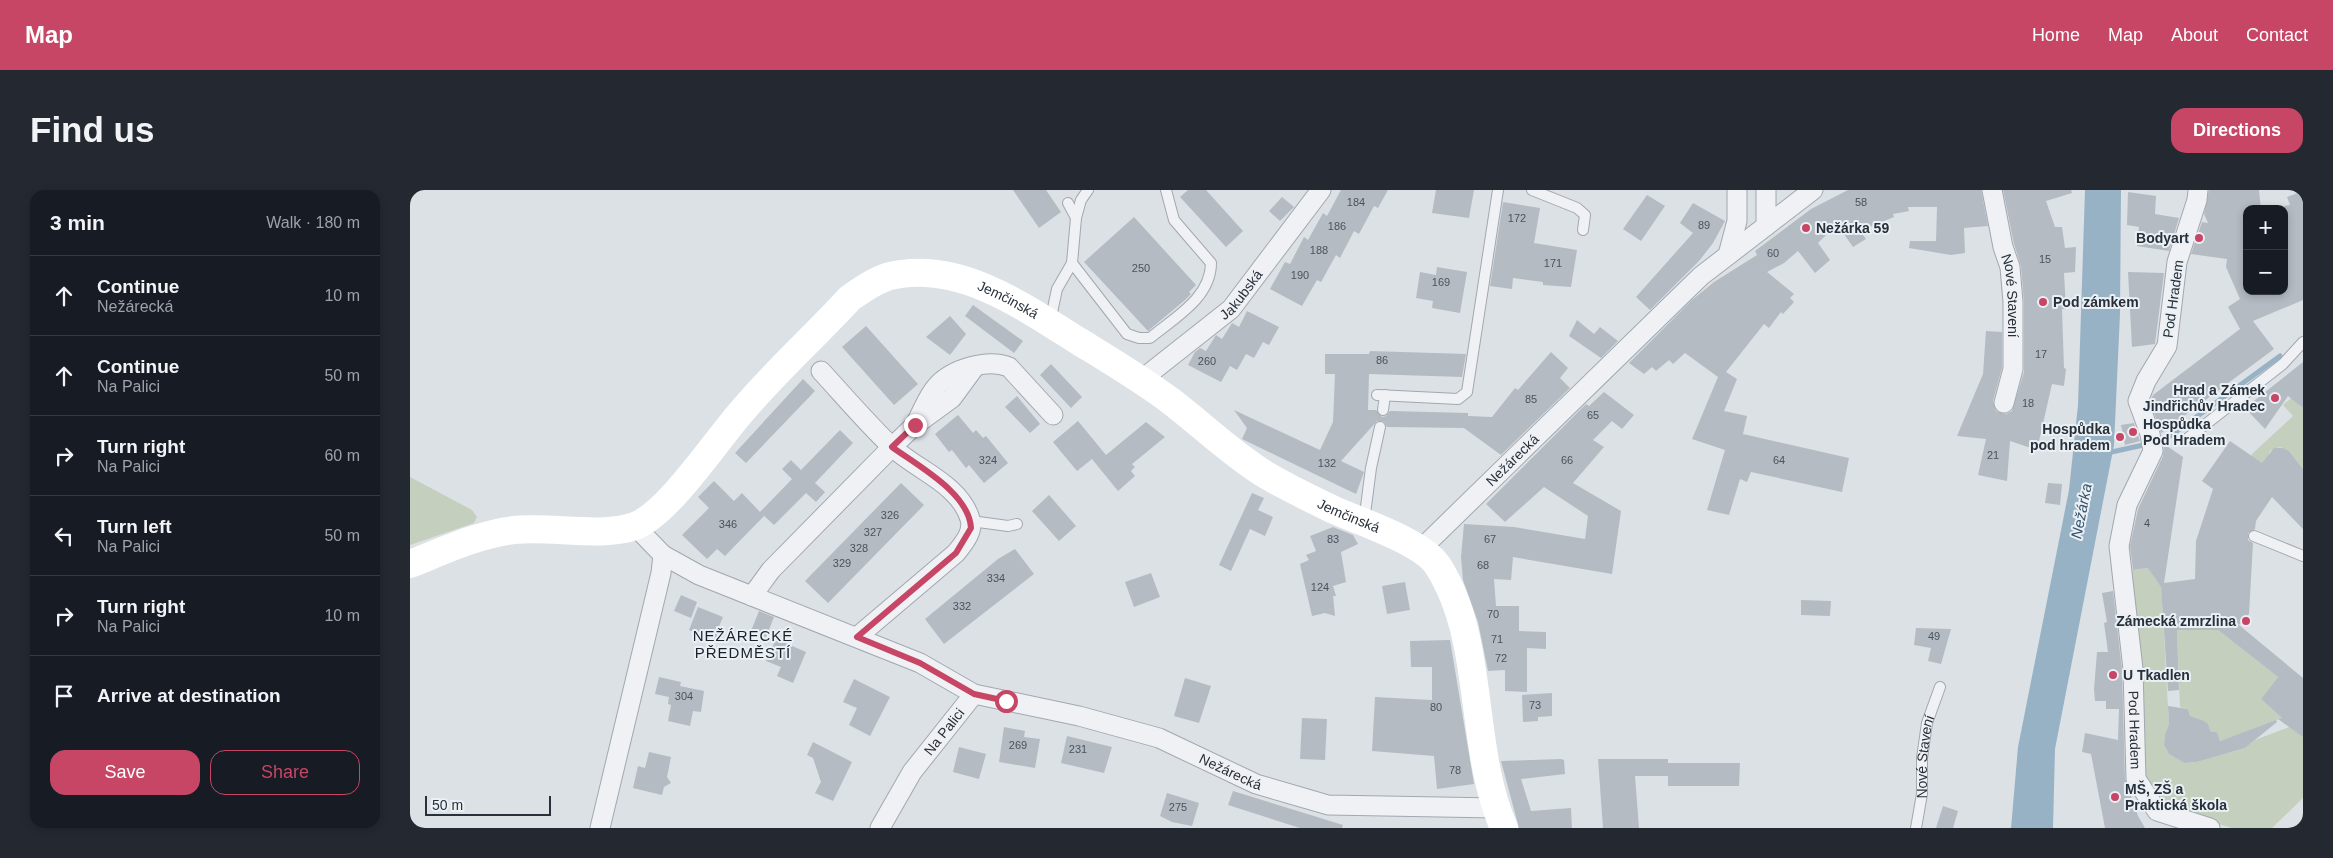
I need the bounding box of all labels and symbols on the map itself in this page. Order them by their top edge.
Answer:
house number: 184 [1347,196,1365,208]
house number: 58 [1855,196,1867,208]
house number: 172 [1508,212,1526,224]
house number: 89 [1698,219,1710,231]
house number: 186 [1328,220,1346,232]
place label: Nežárka 59 [1816,220,1889,236]
marker: Nežárka 59 [1800,222,1812,234]
place label: Bodyart [2136,230,2189,246]
marker: Bodyart [2193,232,2205,244]
house number: 188 [1310,244,1328,256]
house number: 60 [1767,247,1779,259]
street label: Nové Stavení [1998,252,2021,338]
house number: 15 [2039,253,2051,265]
house number: 171 [1544,257,1562,269]
street label: Pod Hradem [2160,259,2186,339]
house number: 250 [1132,262,1150,274]
street label: Jakubská [1216,267,1266,323]
house number: 190 [1291,269,1309,281]
house number: 169 [1432,276,1450,288]
street label: Jemčinská [975,277,1041,322]
place label: Pod zámkem [2053,294,2139,310]
marker: Pod zámkem [2037,296,2049,308]
house number: 17 [2035,348,2047,360]
house number: 86 [1376,354,1388,366]
house number: 260 [1198,355,1216,367]
place label: Hrad a Zámek Jindřichův Hradec [2143,382,2265,414]
marker: Hrad a Zámek Jindřichův Hradec [2269,392,2281,404]
house number: 85 [1525,393,1537,405]
house number: 18 [2022,397,2034,409]
house number: 65 [1587,409,1599,421]
route end [904,414,927,437]
place label: Hospůdka Pod Hradem [2143,416,2225,448]
place label: Hospůdka pod hradem [2030,421,2110,453]
marker: Hospůdka Pod Hradem [2127,426,2139,438]
street label: Nežárecká [1483,431,1542,489]
marker: Hospůdka pod hradem [2114,431,2126,443]
house number: 21 [1987,449,1999,461]
house number: 324 [979,454,997,466]
house number: 66 [1561,454,1573,466]
house number: 64 [1773,454,1785,466]
house number: 132 [1318,457,1336,469]
water label: Nežárka [2067,482,2095,540]
street label: Jemčinská [1315,495,1382,536]
house number: 326 [881,509,899,521]
house number: 4 [2144,517,2150,529]
house number: 346 [719,518,737,530]
house number: 327 [864,526,882,538]
house number: 83 [1327,533,1339,545]
house number: 67 [1484,533,1496,545]
house number: 328 [850,542,868,554]
house number: 329 [833,557,851,569]
house number: 68 [1477,559,1489,571]
house number: 334 [987,572,1005,584]
house number: 124 [1311,581,1329,593]
house number: 332 [953,600,971,612]
house number: 70 [1487,608,1499,620]
place label: Zámecká zmrzlina [2116,613,2236,629]
marker: Zámecká zmrzlina [2240,615,2252,627]
district label: NEŽÁRECKÉ PŘEDMĚSTÍ [693,627,793,661]
house number: 49 [1928,630,1940,642]
house number: 71 [1491,633,1503,645]
house number: 72 [1495,652,1507,664]
place label: U Tkadlen [2123,667,2190,683]
marker: U Tkadlen [2107,669,2119,681]
house number: 304 [675,690,693,702]
route start [995,690,1018,713]
street label: Pod Hradem [2126,690,2144,770]
house number: 73 [1529,699,1541,711]
house number: 80 [1430,701,1442,713]
street label: Na Palici [921,705,968,758]
street label: Nové Stavení [1914,712,1937,799]
house number: 269 [1009,739,1027,751]
house number: 231 [1069,743,1087,755]
street label: Nežárecká [1197,750,1263,793]
house number: 78 [1449,764,1461,776]
place label: MŠ, ZŠ a Praktická škola [2125,780,2227,813]
marker: MŠ, ZŠ a Praktická škola [2109,791,2121,803]
scale bar [425,793,551,816]
house number: 275 [1169,801,1187,813]

